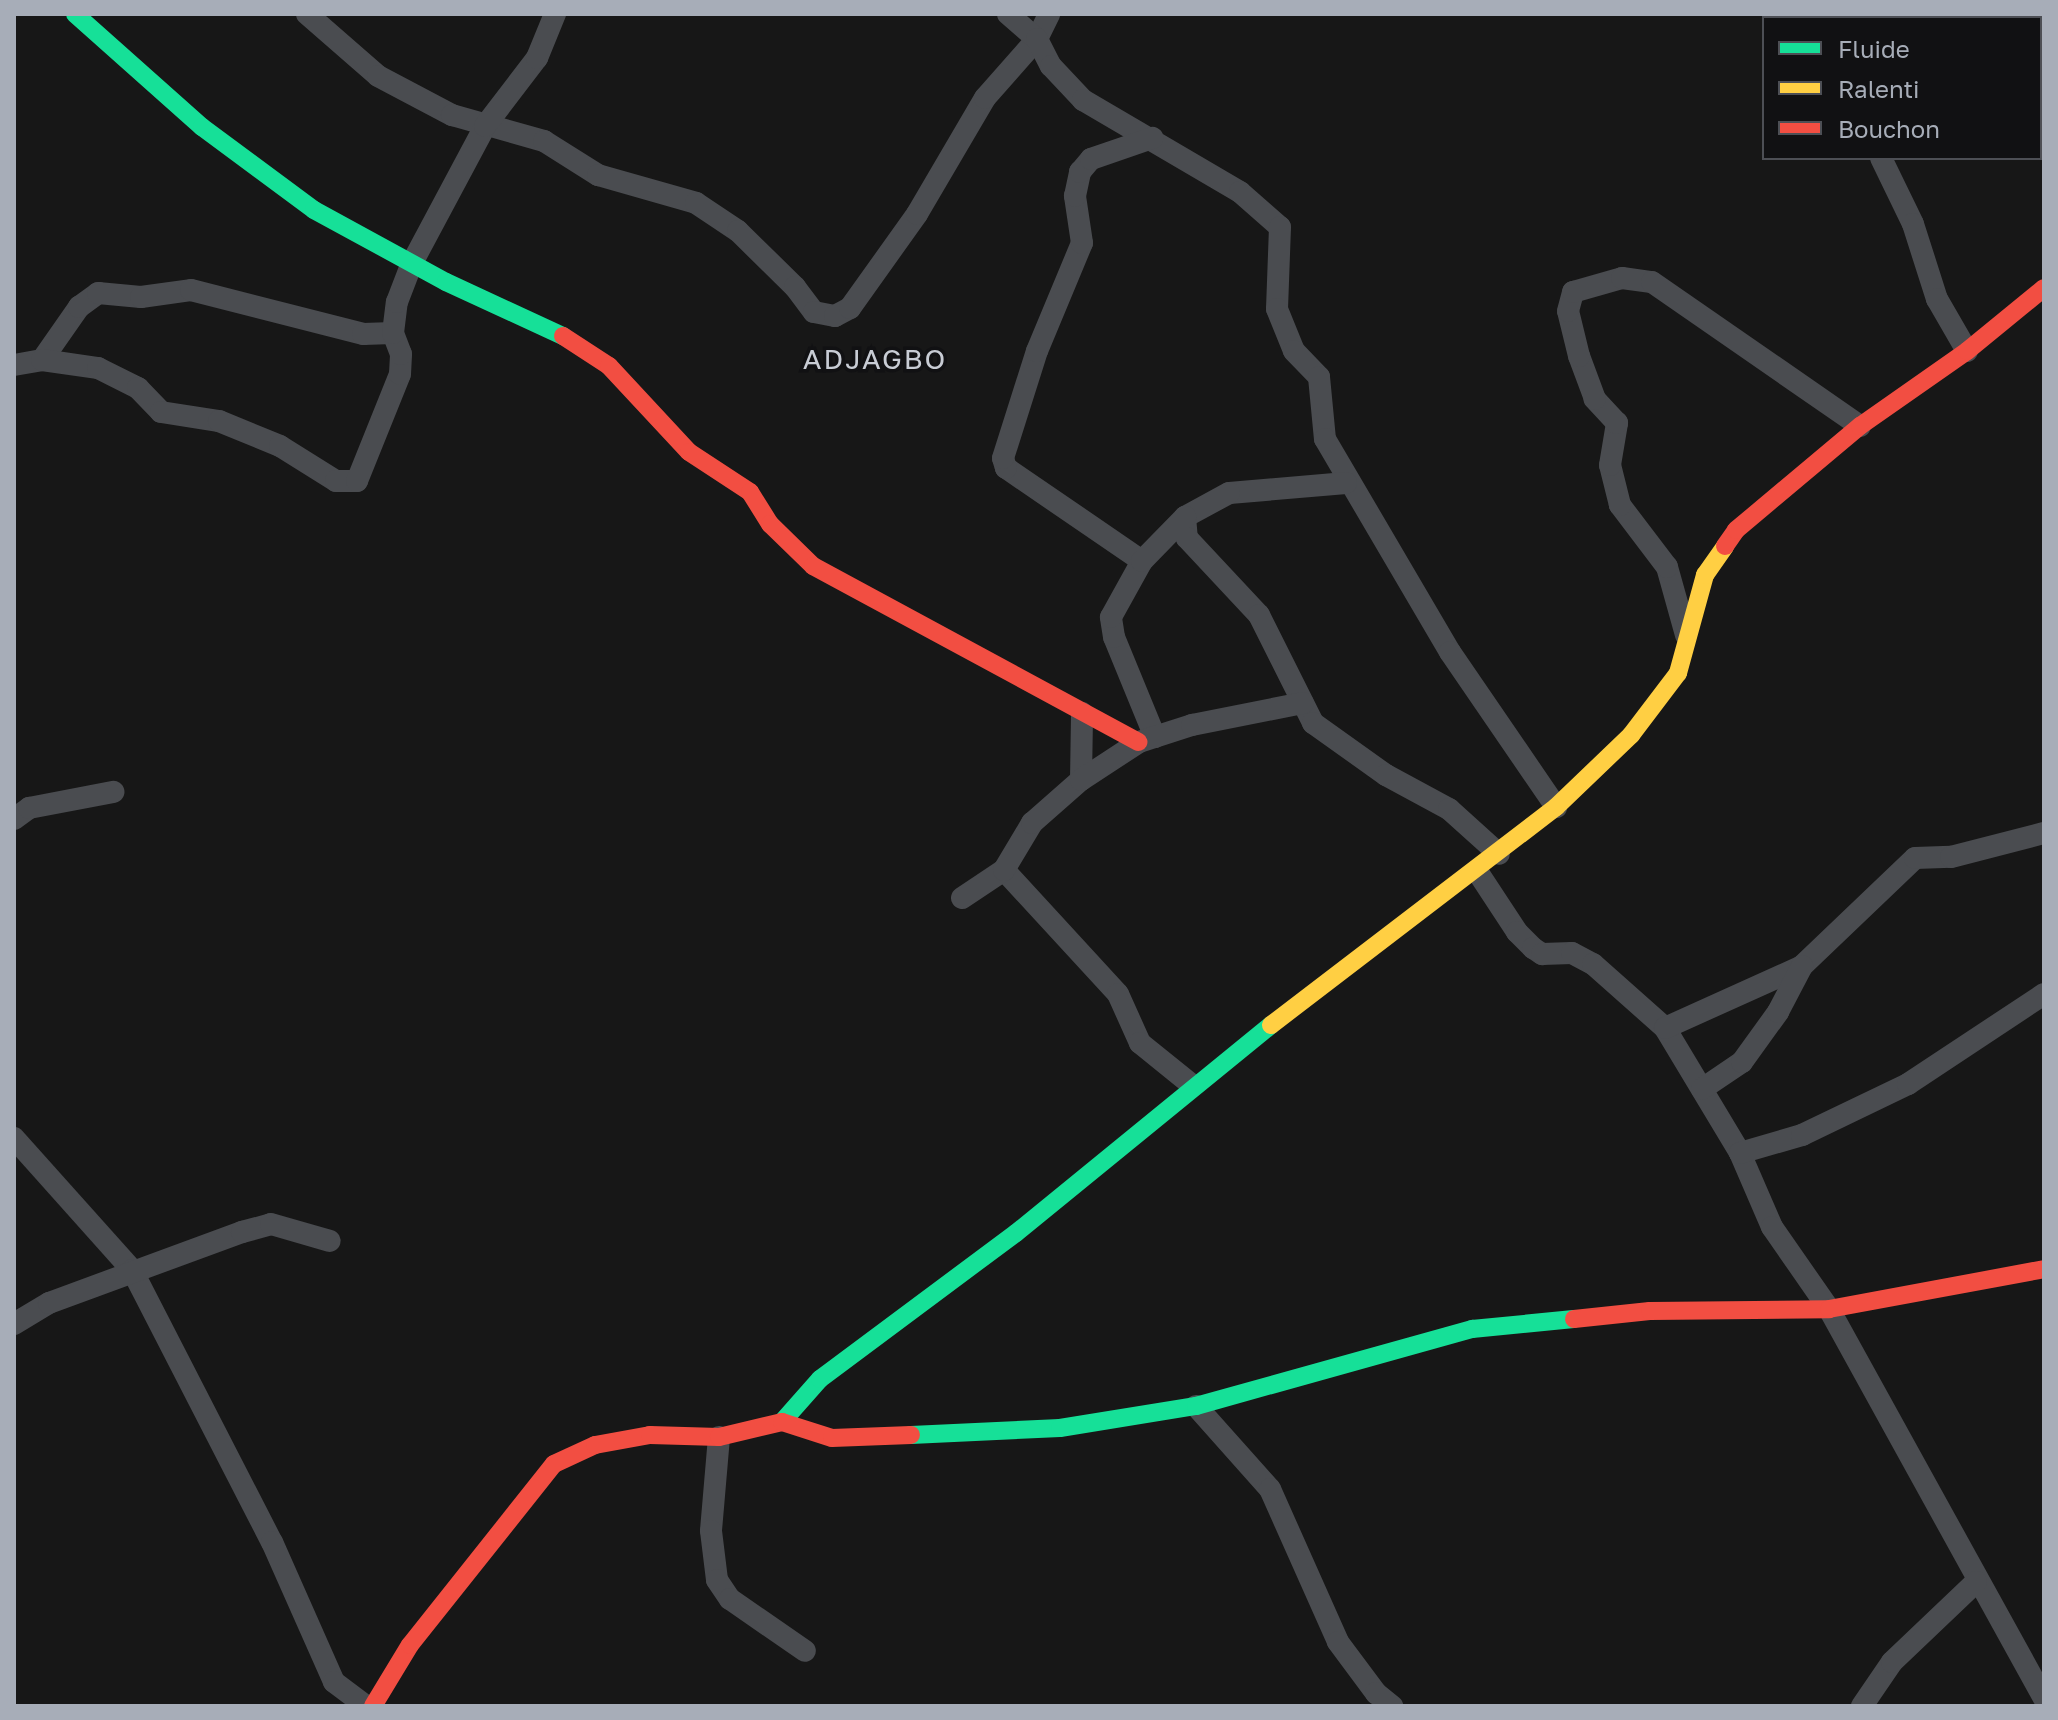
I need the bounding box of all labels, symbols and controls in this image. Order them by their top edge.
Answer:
legend [1762,16,2042,160]
text: Fluide [1838,34,1910,63]
text: Ralenti [1838,74,1920,103]
text: Bouchon [1838,114,1940,143]
district label: ADJAGBO [803,342,947,376]

